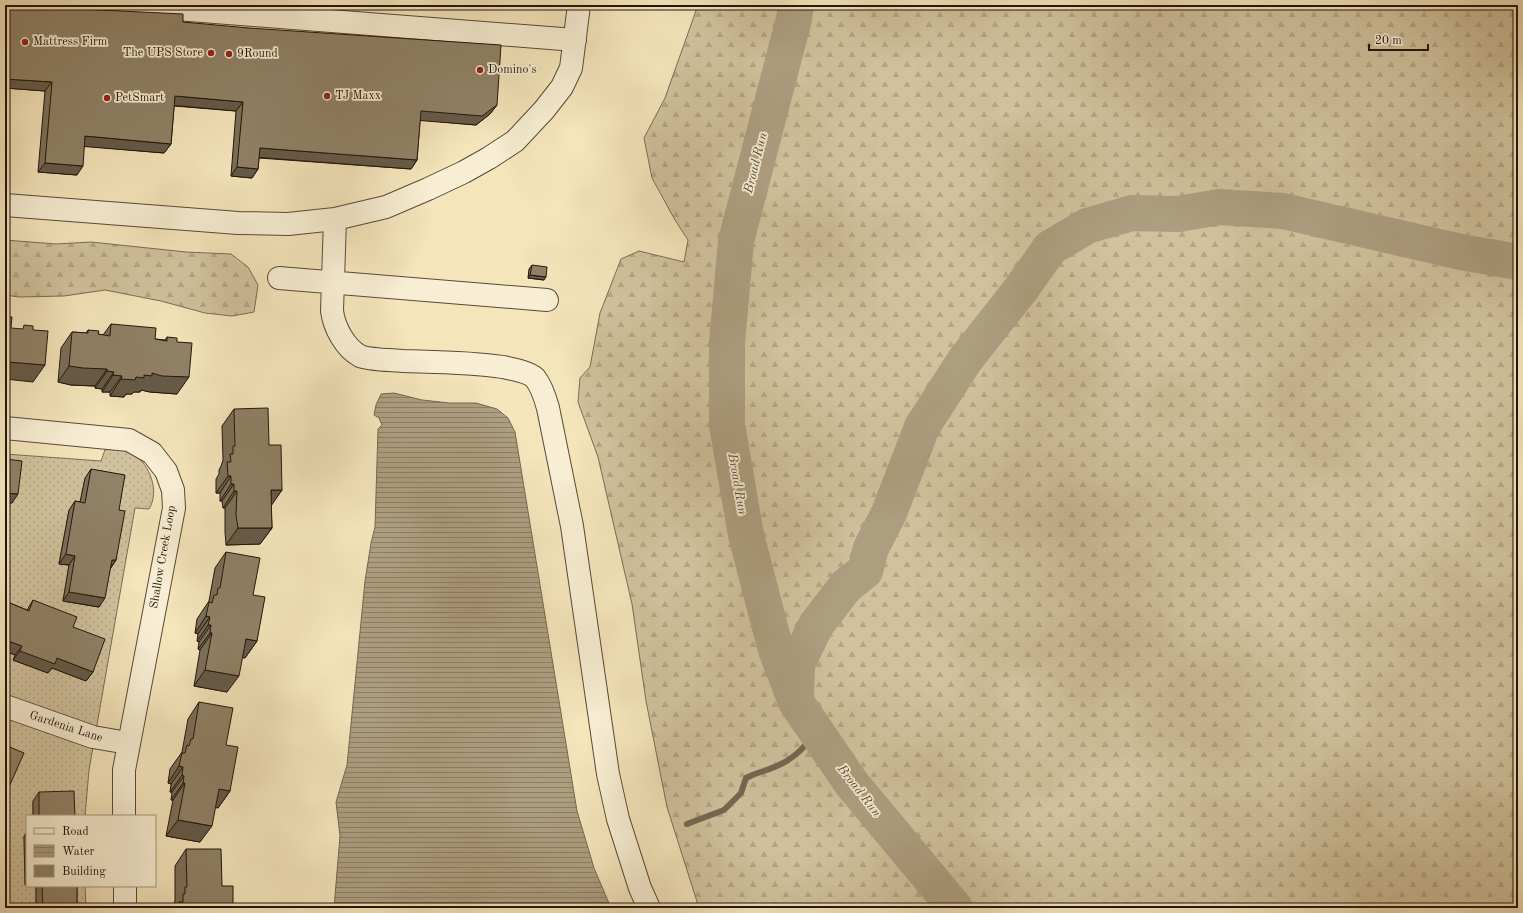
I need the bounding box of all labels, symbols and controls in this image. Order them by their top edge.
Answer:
scale bar [1369,26,1428,52]
text: 20 m [1375,35,1402,47]
place label: Mattress Firm [33,36,108,48]
marker: Mattress Firm [20,37,30,47]
place label: The UPS Store [123,47,203,59]
marker: The UPS Store [206,48,216,58]
place label: 9Round [237,48,278,60]
marker: 9Round [224,49,234,59]
place label: Domino's [488,64,537,76]
marker: Domino's [475,65,485,75]
place label: TJ Maxx [335,90,381,102]
marker: TJ Maxx [322,91,332,101]
place label: PetSmart [115,92,164,104]
marker: PetSmart [102,93,112,103]
water label: Broad Run [742,131,770,196]
water label: Broad Run [725,451,749,516]
street label: Shallow Creek Loop [148,504,178,610]
street label: Gardenia Lane [28,710,105,745]
water label: Broad Run [834,762,884,820]
legend [26,815,156,887]
text: Road [62,826,89,838]
text: Water [62,846,95,858]
text: Building [62,866,106,878]

